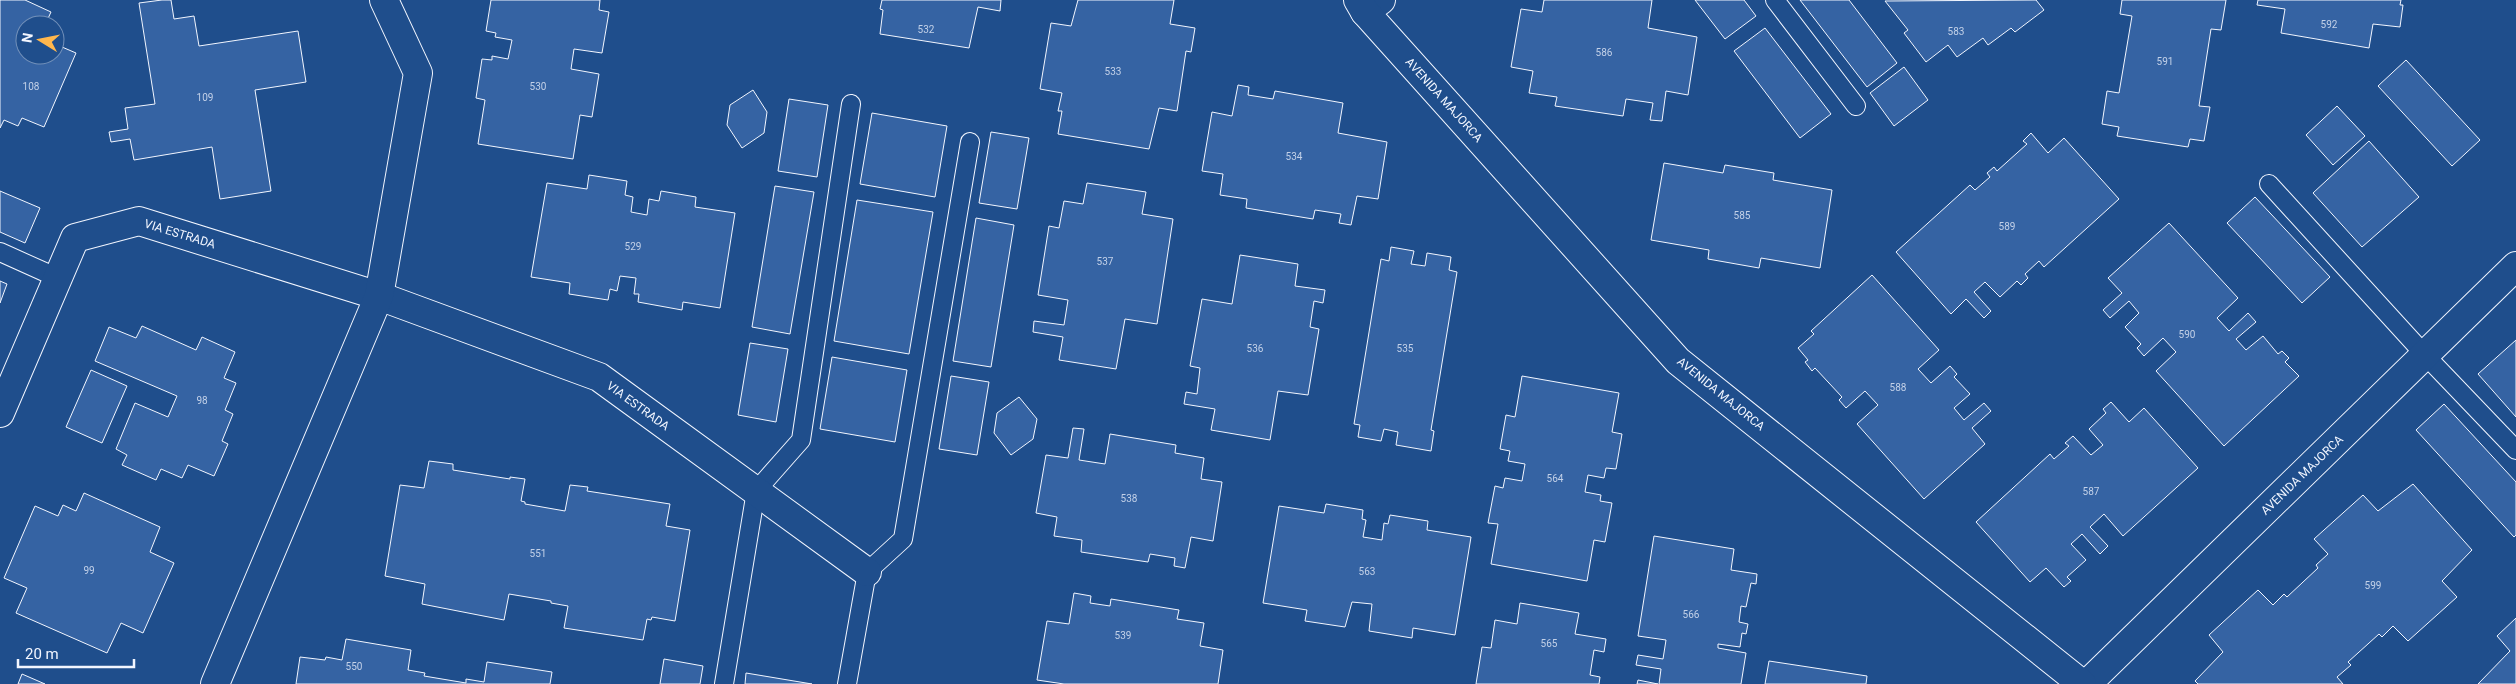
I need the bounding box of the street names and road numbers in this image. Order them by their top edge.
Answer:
street label: AVENIDA MAJORCA [1403,55,1486,145]
street label: VIA ESTRADA [143,217,217,252]
street label: AVENIDA MAJORCA [1674,354,1768,434]
street label: VIA ESTRADA [604,379,672,433]
street label: AVENIDA MAJORCA [2258,432,2346,518]

